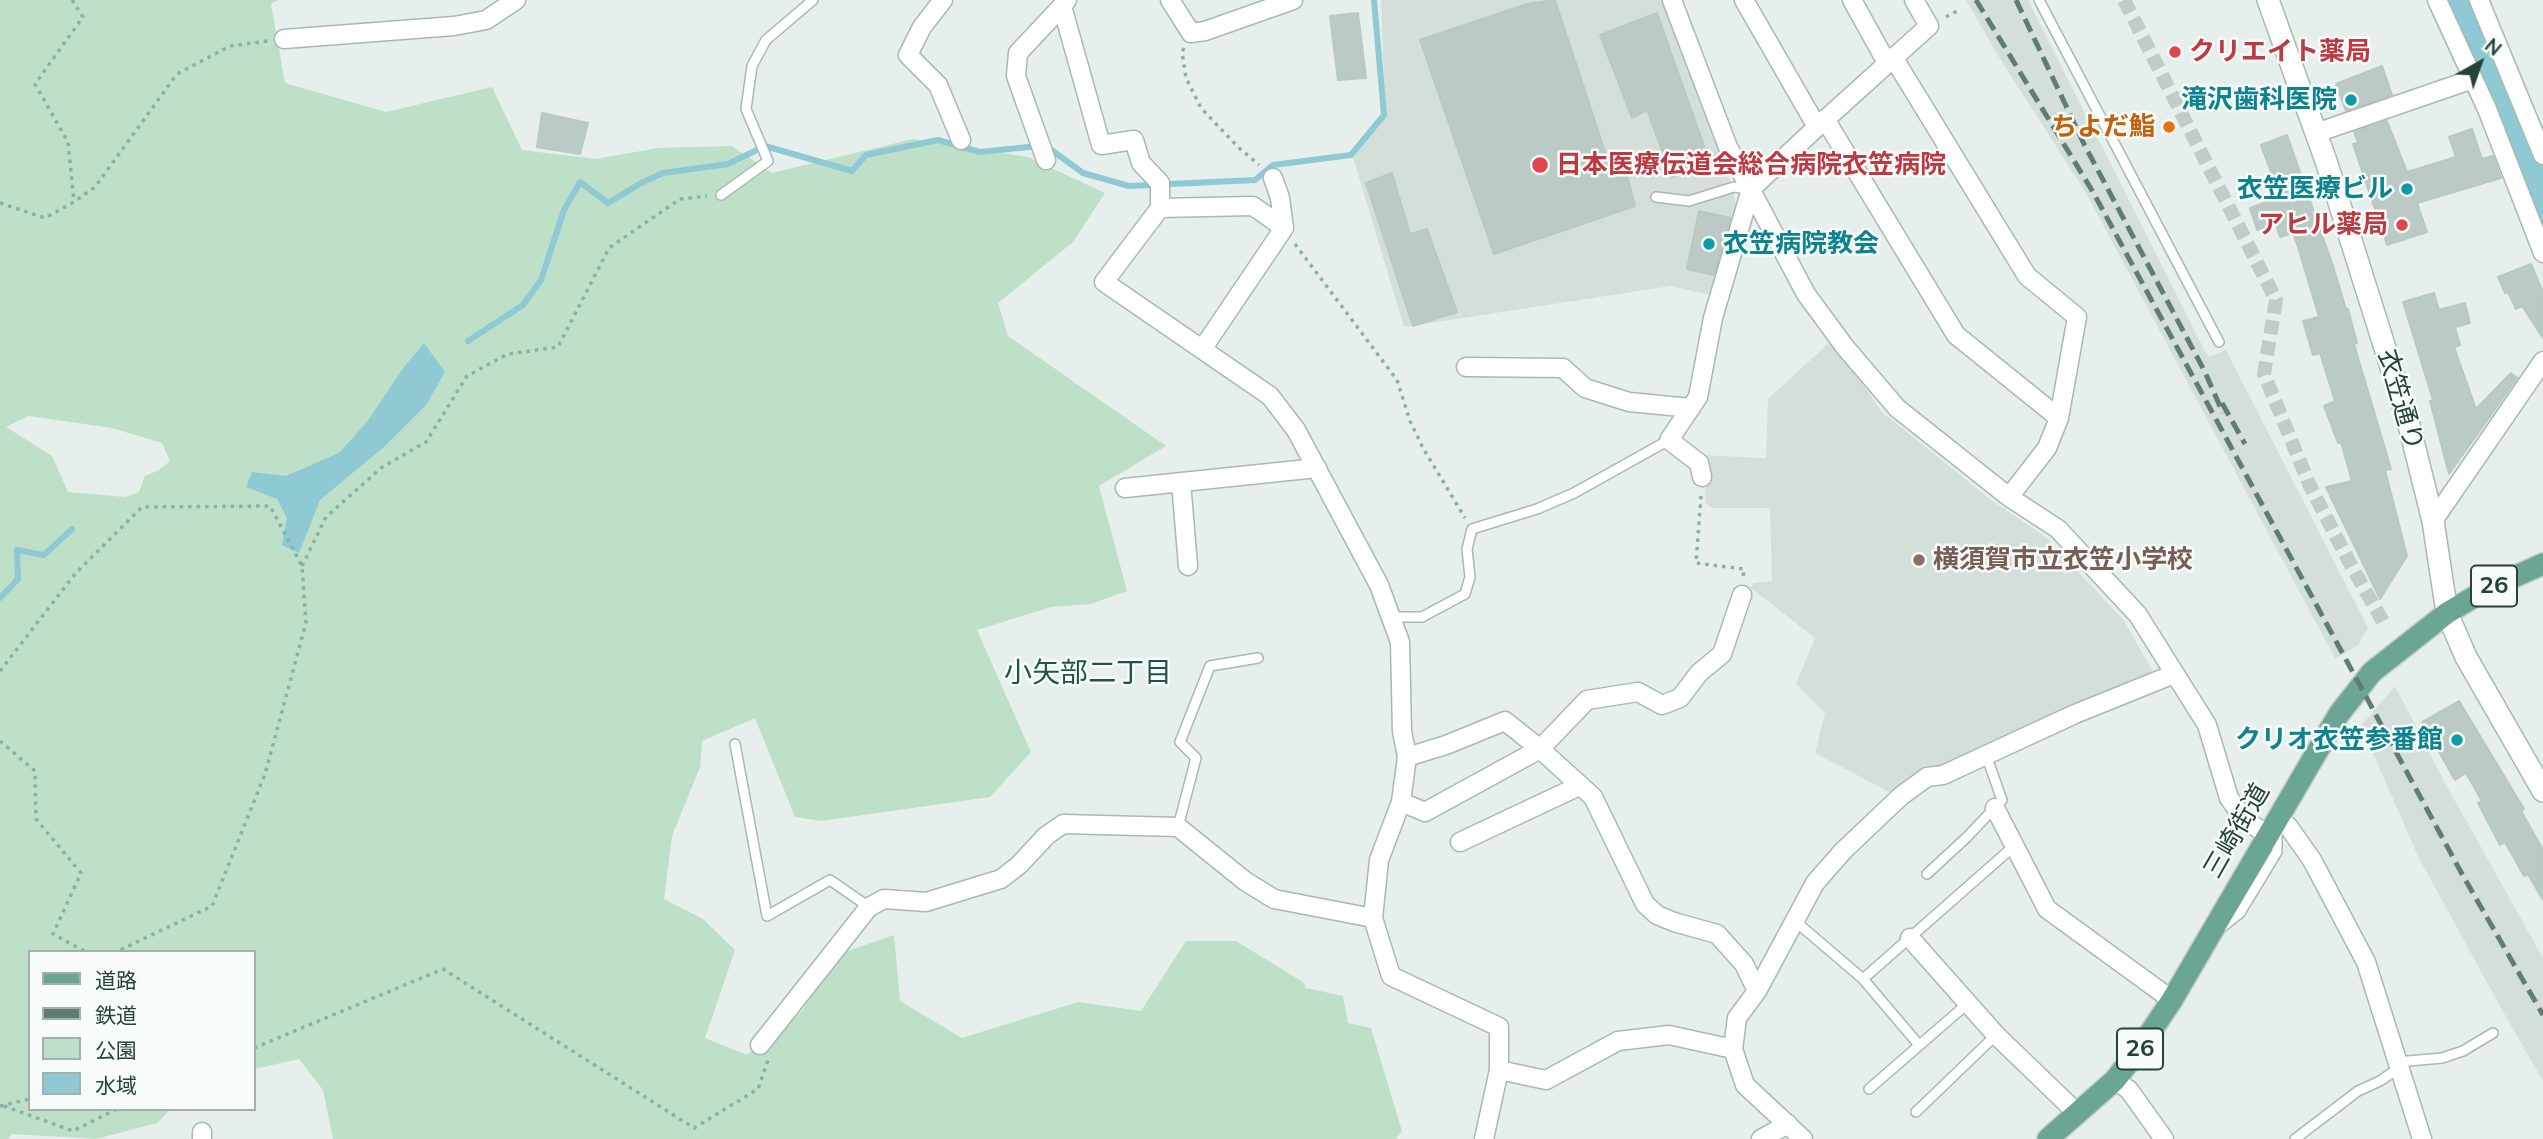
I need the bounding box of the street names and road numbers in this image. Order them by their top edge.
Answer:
street label: 衣笠通り [2371,346,2429,454]
road number: 26 [2471,566,2517,606]
street label: 三崎街道 [2197,778,2277,884]
road number: 26 [2117,1028,2163,1070]

